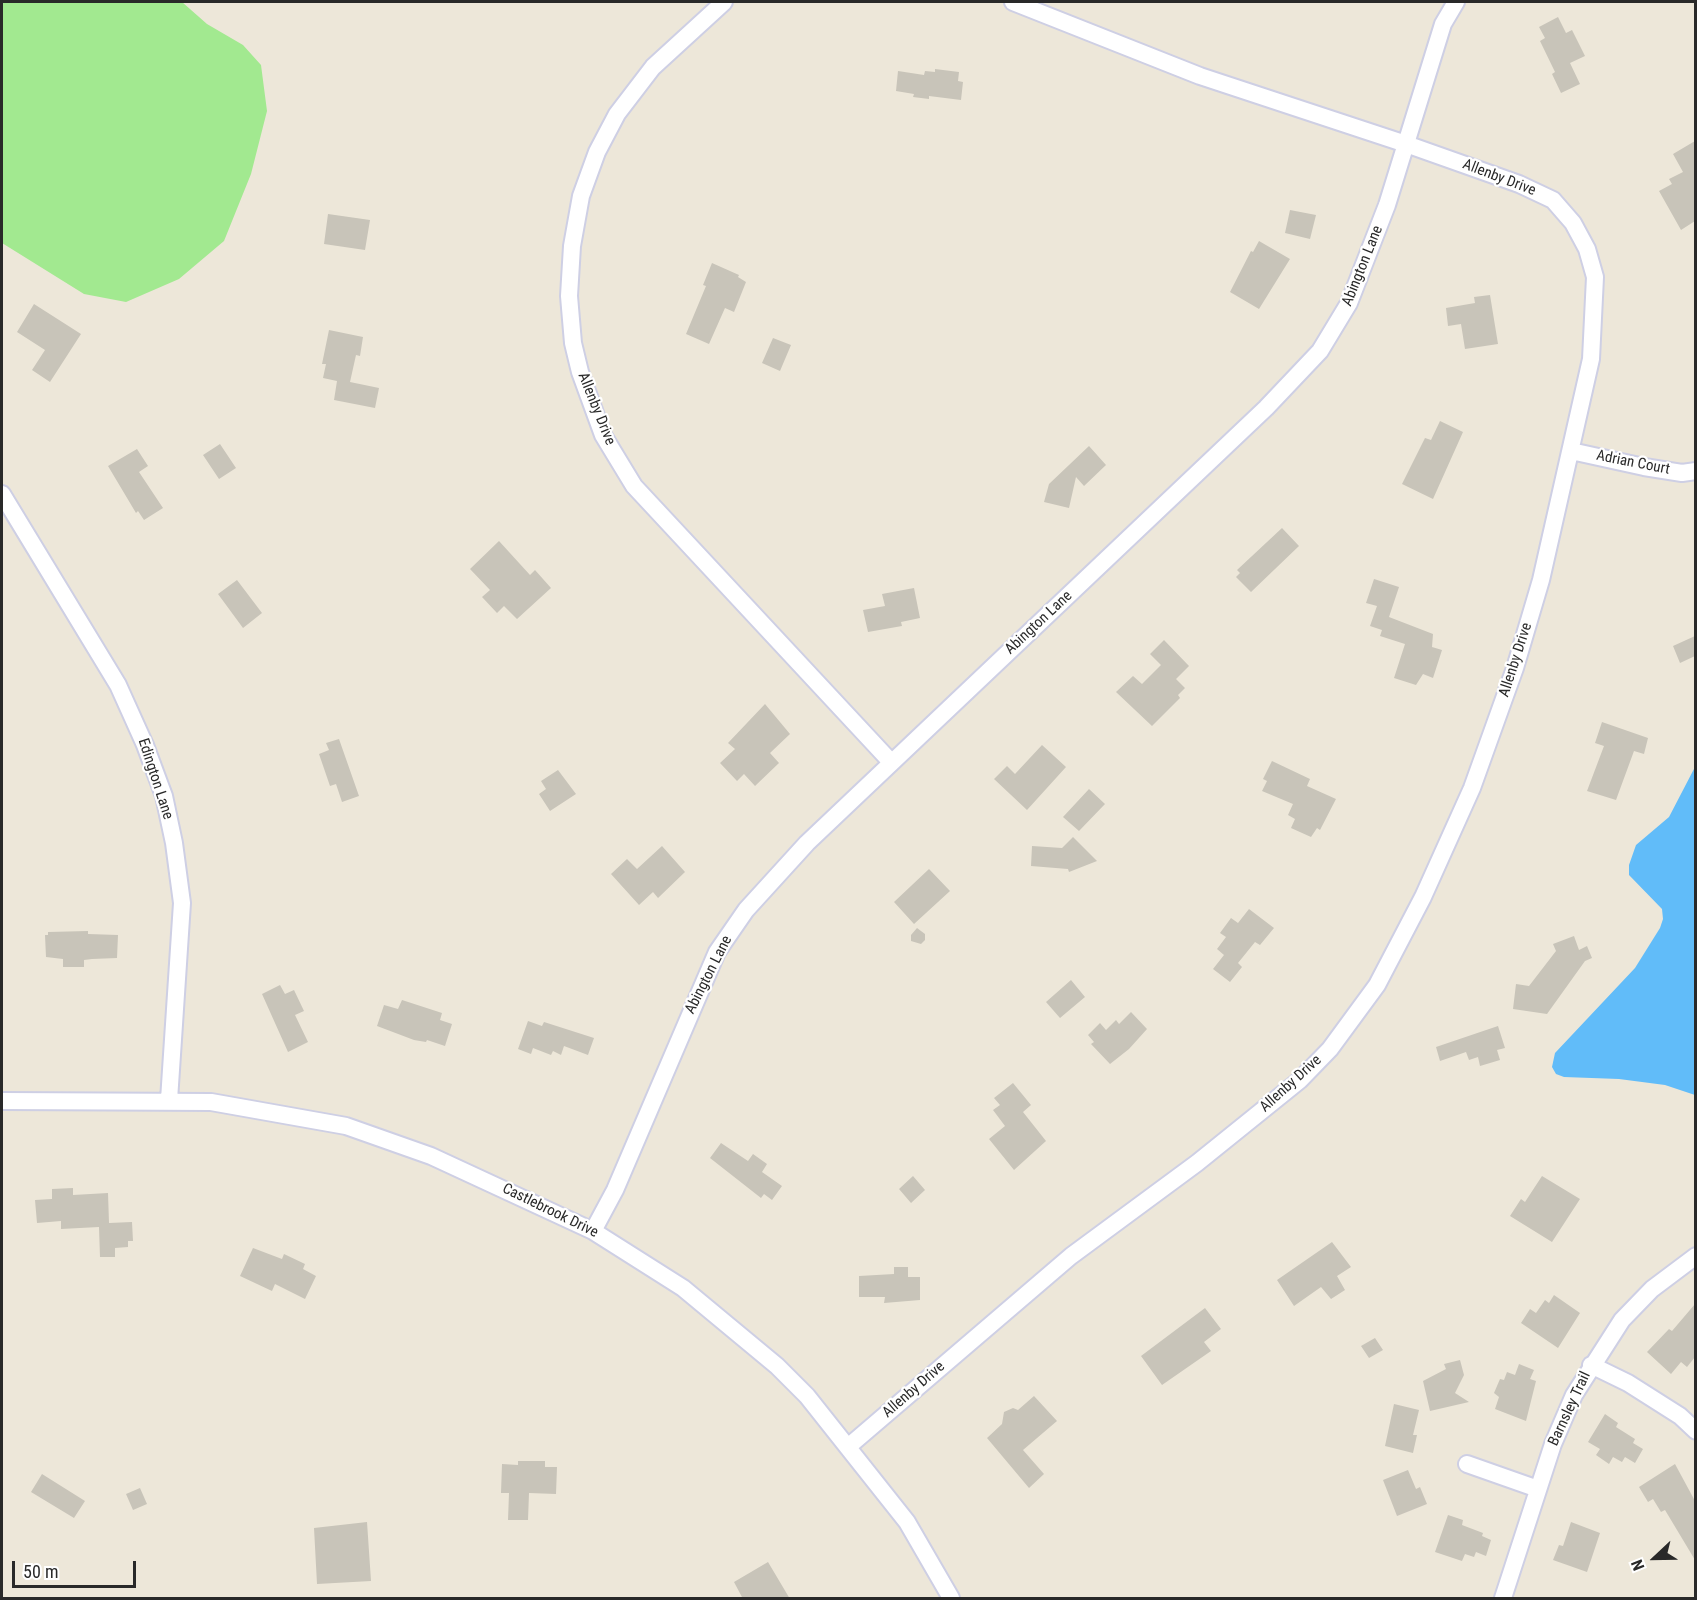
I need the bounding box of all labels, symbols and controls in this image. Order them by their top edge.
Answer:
street label: Allenby Drive [1460,156,1538,200]
street label: Abington Lane [1339,223,1387,309]
street label: Allenby Drive [573,370,619,448]
street label: Adrian Court [1595,447,1671,479]
street label: Abington Lane [1002,587,1076,659]
street label: Allenby Drive [1496,621,1536,699]
street label: Edington Lane [133,736,177,822]
street label: Abington Lane [682,933,736,1017]
street label: Allenby Drive [1256,1052,1326,1116]
street label: Castlebrook Drive [499,1180,601,1242]
street label: Allenby Drive [879,1358,949,1422]
street label: Barnsley Trail [1545,1369,1595,1449]
north arrow [1625,1528,1685,1588]
scale bar [15,1549,140,1587]
text: N [1627,1557,1648,1573]
text: 50 m [23,1561,58,1582]

